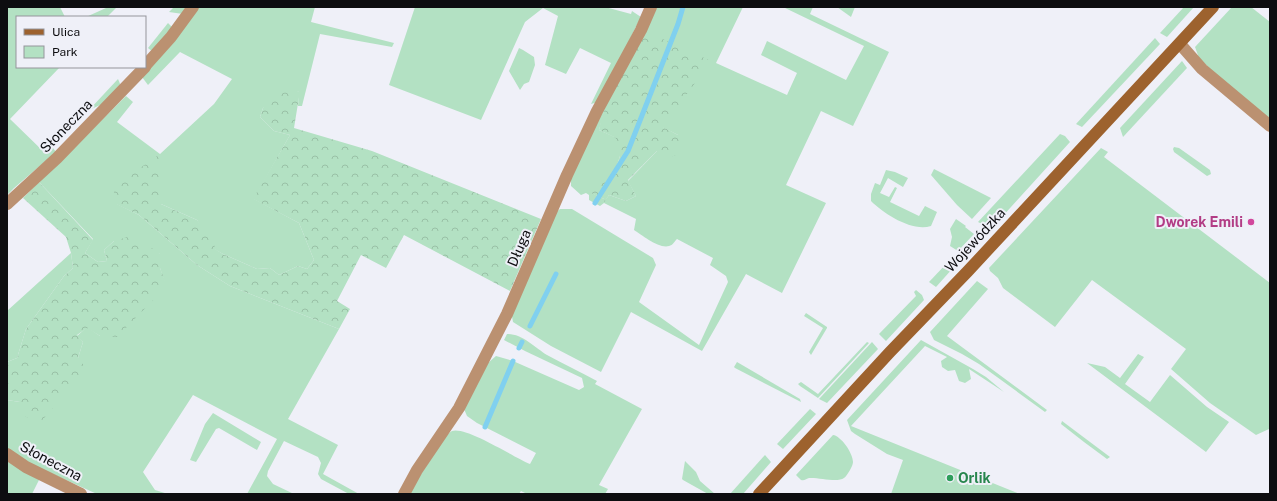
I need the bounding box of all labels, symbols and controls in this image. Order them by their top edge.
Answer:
legend [16,16,146,68]
text: Ulica [52,25,80,39]
text: Park [52,45,78,59]
street label: Słoneczna [37,96,95,156]
street label: Wojewódzka [941,205,1009,275]
place label: Dworek Emili [1156,214,1243,230]
marker: Dworek Emili [1246,217,1256,227]
street label: Długa [504,227,534,269]
street label: Słoneczna [17,438,85,484]
place label: Orlik [958,470,991,486]
marker: Orlik [945,473,955,483]

